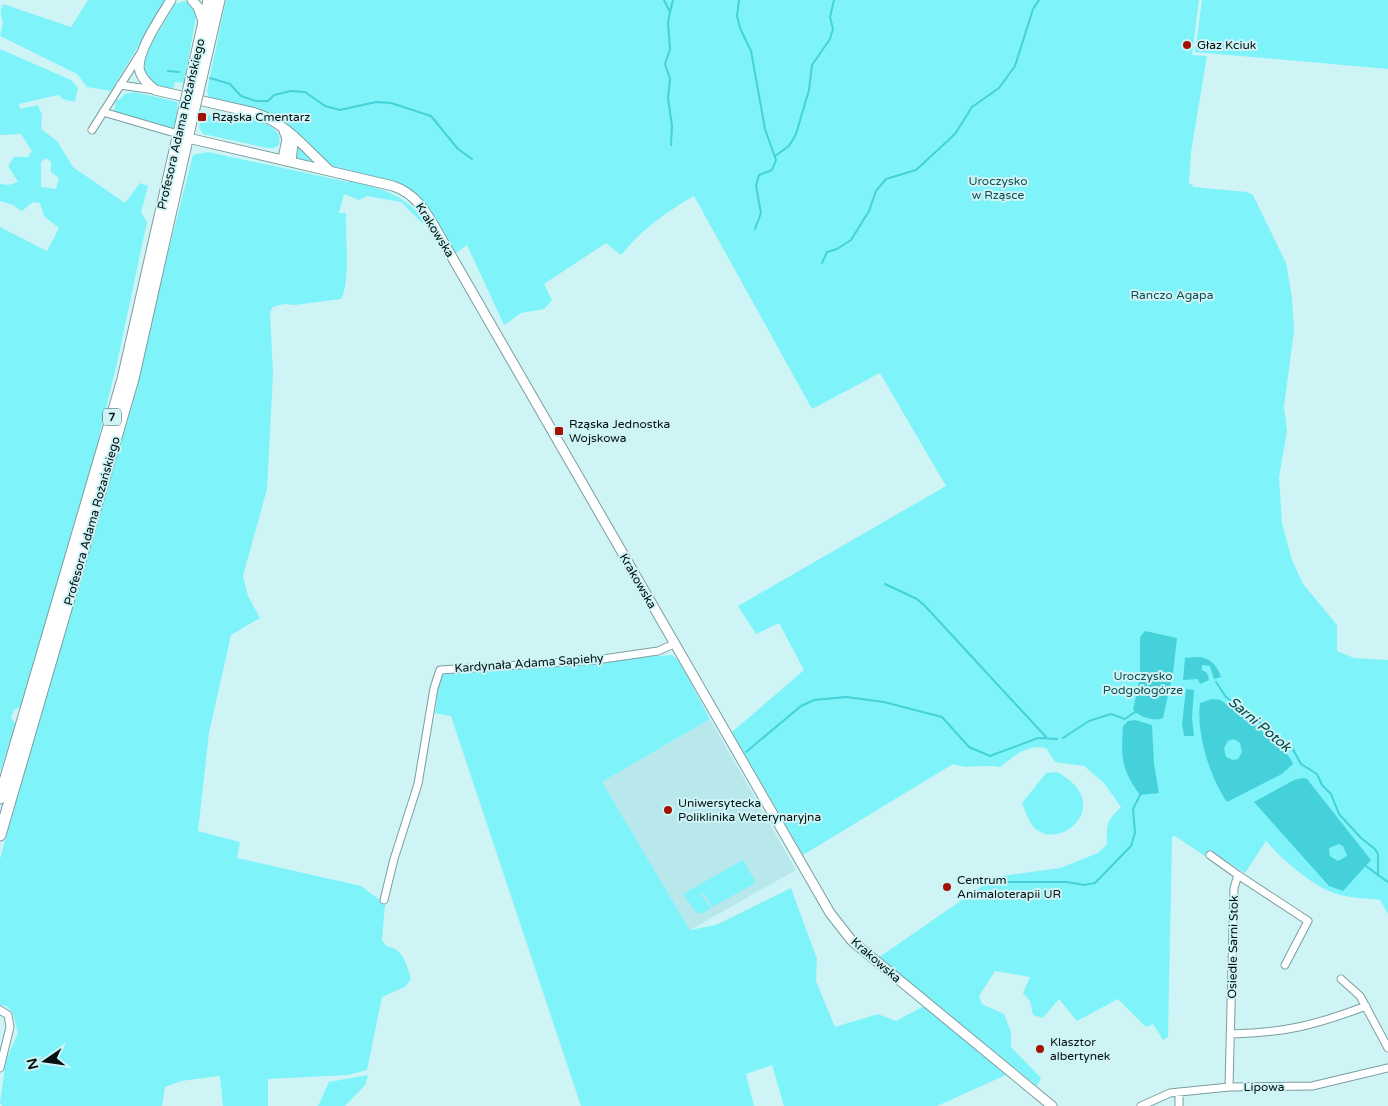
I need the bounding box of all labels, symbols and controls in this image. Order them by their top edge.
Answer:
street label: Profesora Adama Rożańskiego [154,37,208,211]
place label: Głaz Kciuk [1197,38,1257,52]
marker: Głaz Kciuk [1181,39,1193,51]
place label: Rząska Cmentarz [212,110,310,124]
marker: Rząska Cmentarz [196,111,208,123]
park label: Uroczysko w Rząsce [969,174,1027,202]
street label: Krakowska [413,200,457,260]
park label: Ranczo Agapa [1131,288,1213,302]
road number: 7 [103,408,121,426]
place label: Rząska Jednostka Wojskowa [569,417,670,445]
marker: Rząska Jednostka Wojskowa [553,425,565,437]
street label: Profesora Adama Rożańskiego [61,435,123,607]
street label: Krakowska [617,551,659,611]
street label: Kardynała Adama Sapiehy [454,651,605,675]
park label: Uroczysko Podgołogórze [1103,669,1183,697]
water label: Sarni Potok [1225,693,1296,756]
place label: Uniwersytecka Poliklinika Weterynaryjna [678,796,821,824]
marker: Uniwersytecka Poliklinika Weterynaryjna [662,804,674,816]
place label: Centrum Animaloterapii UR [957,873,1061,901]
marker: Centrum Animaloterapii UR [941,881,953,893]
street label: Osiedle Sarni Stok [1225,895,1241,999]
street label: Krakowska [848,935,904,985]
place label: Klasztor albertynek [1050,1035,1111,1063]
north arrow [20,1036,70,1086]
marker: Klasztor albertynek [1034,1043,1046,1055]
text: N [23,1056,42,1071]
street label: Lipowa [1244,1080,1284,1094]

